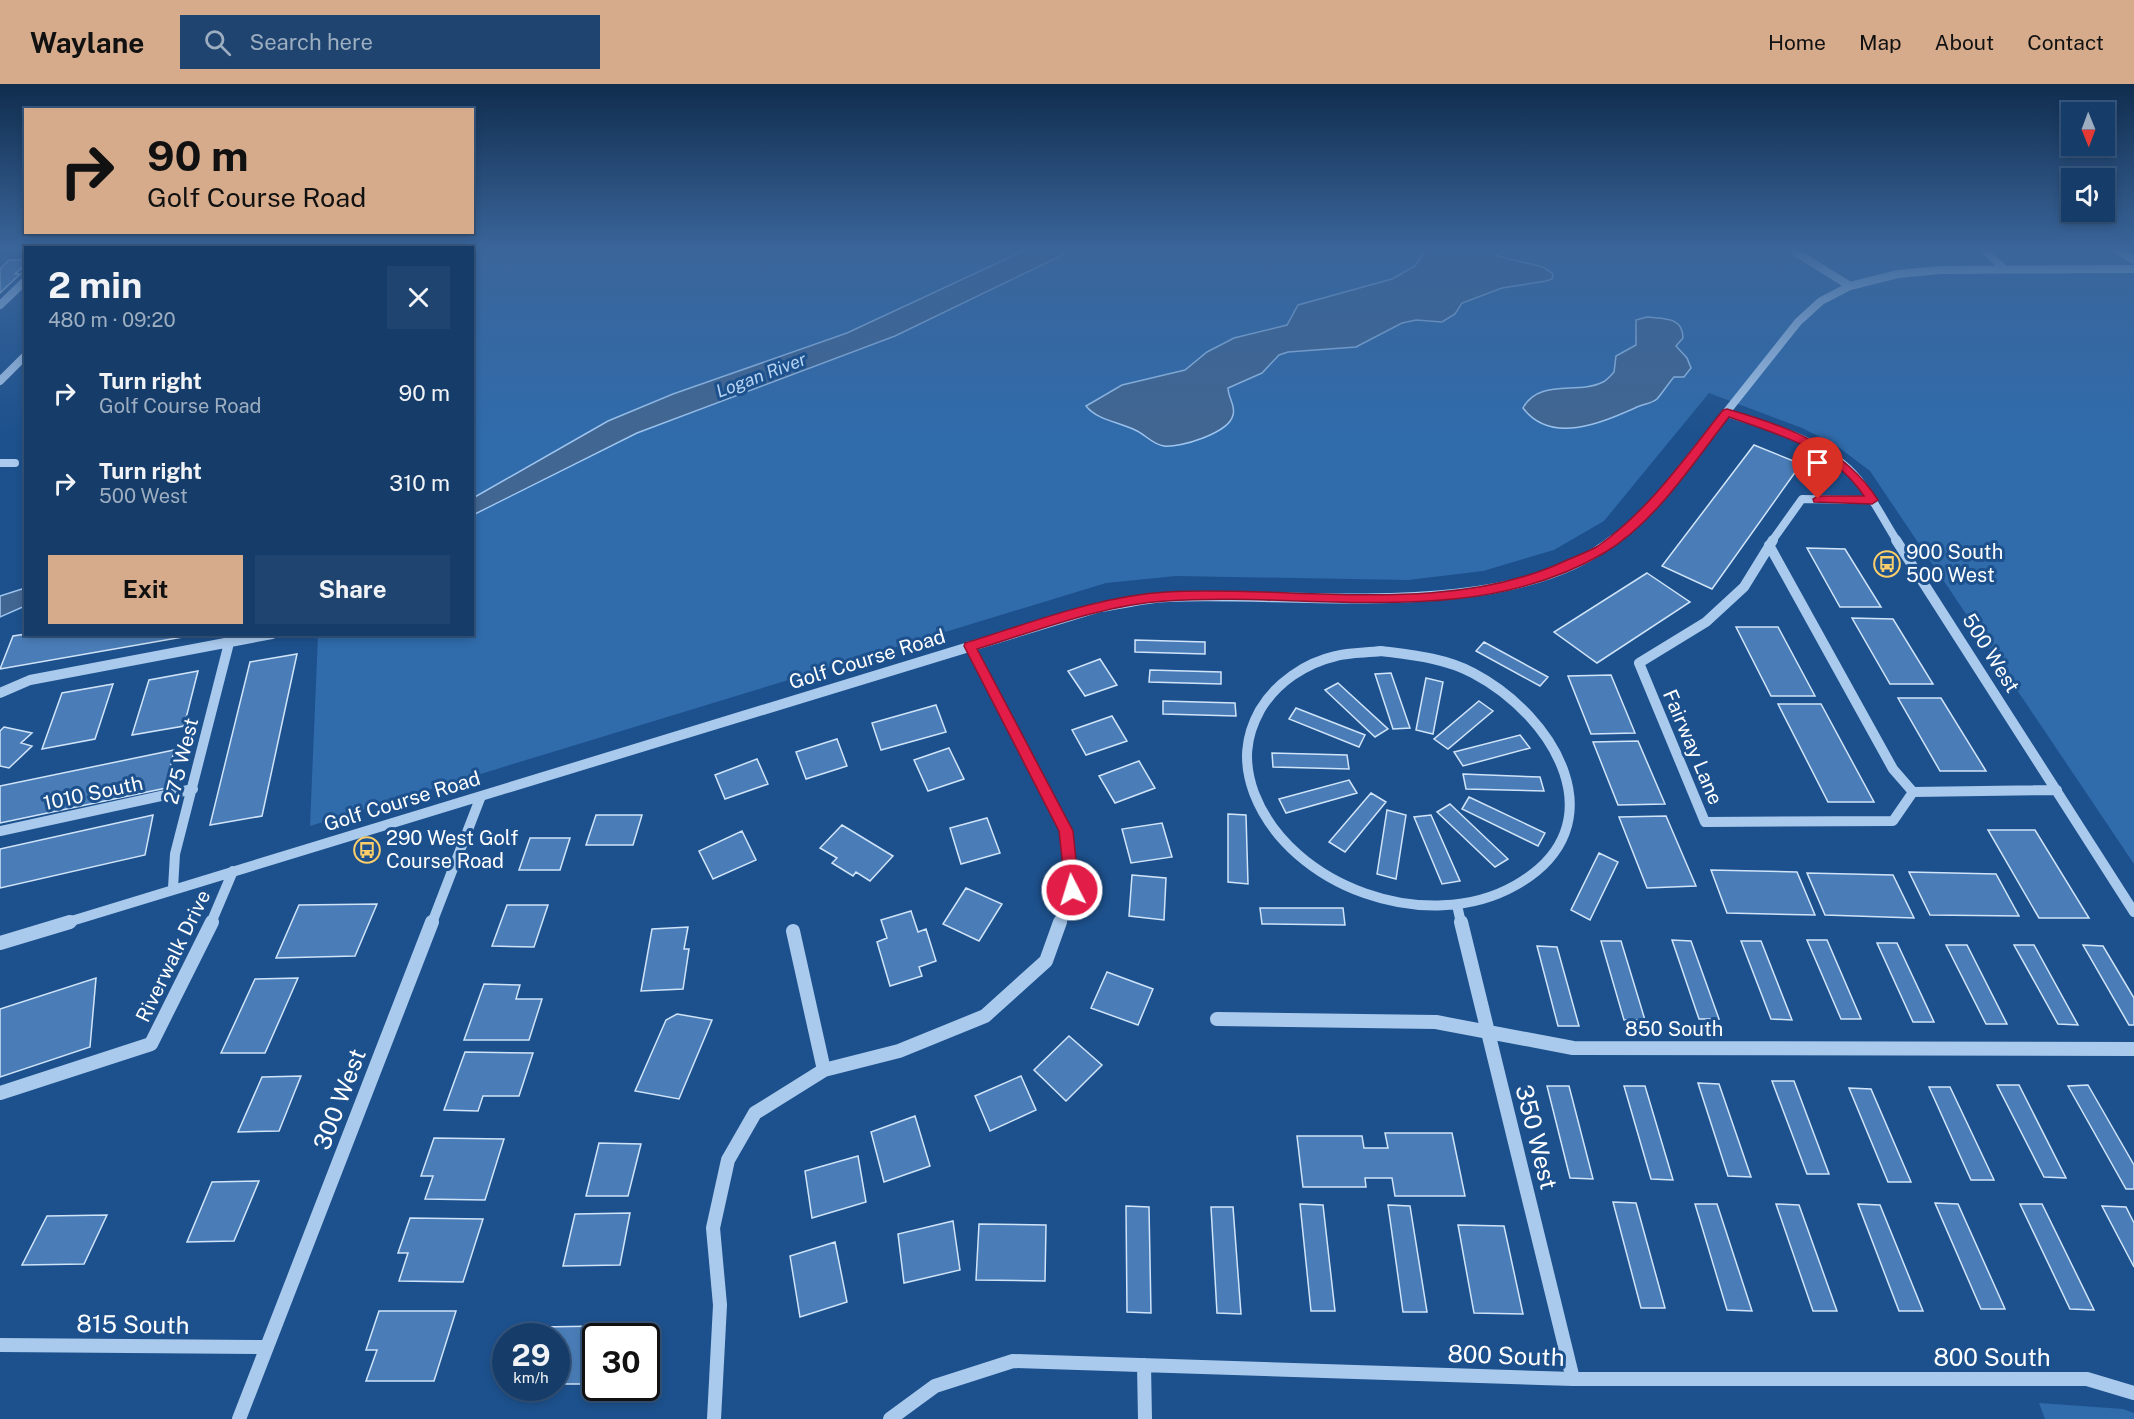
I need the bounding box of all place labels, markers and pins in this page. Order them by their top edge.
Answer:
pin [1792,437,1843,499]
place label: 900 South 500 West [1906,540,2003,587]
bus stop icon: 900 South 500 West [1872,549,1902,579]
place label: 290 West Golf Course Road [386,826,518,873]
bus stop icon: 290 West Golf Course Road [352,835,382,865]

